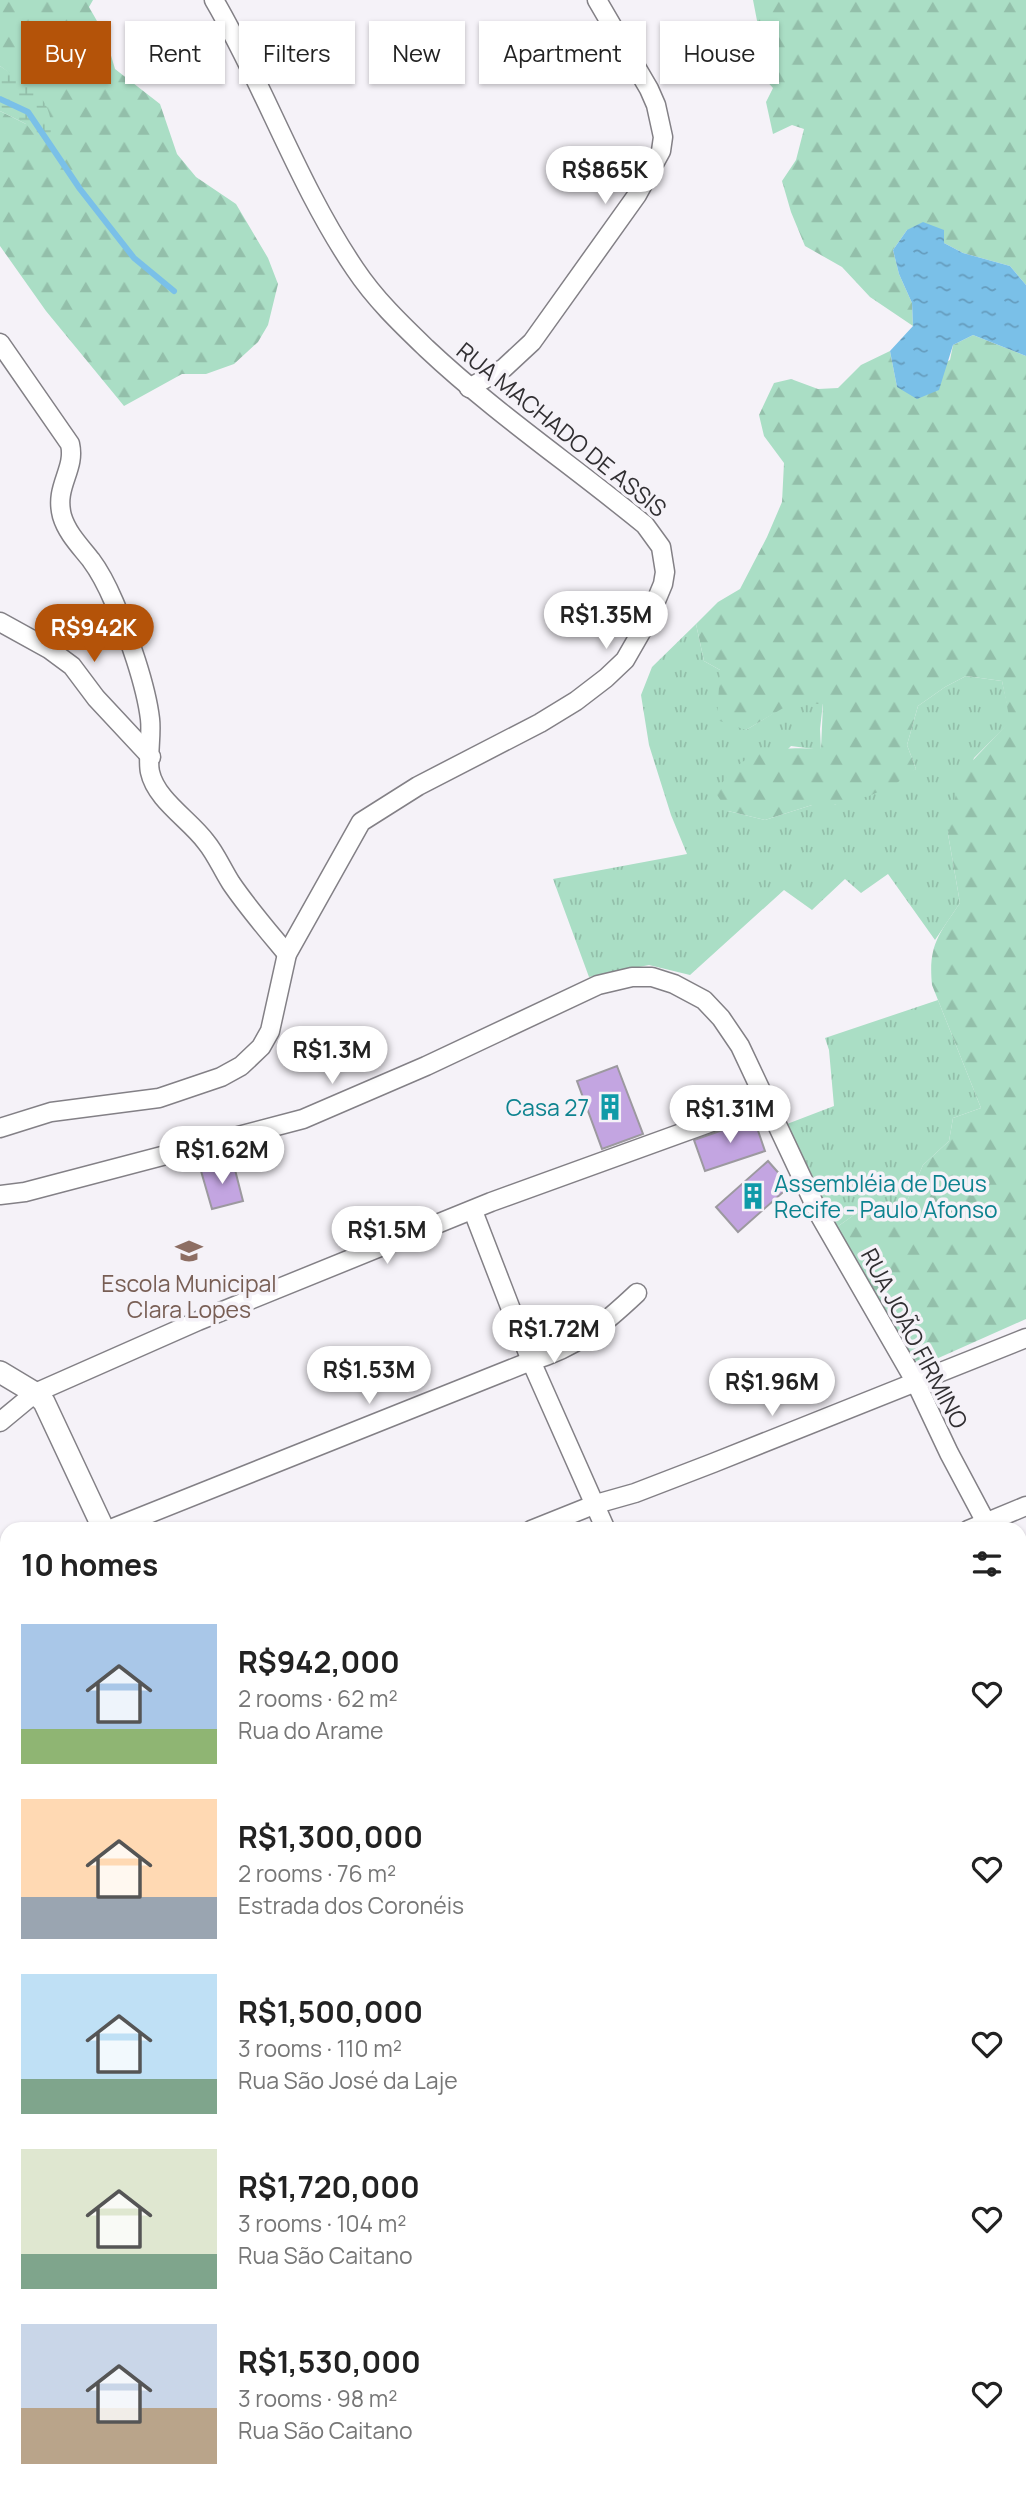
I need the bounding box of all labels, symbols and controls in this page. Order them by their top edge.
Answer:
chip: Buy [21,21,111,84]
chip: Rent [125,21,225,84]
chip: Filters [239,21,355,84]
chip: New [369,21,465,84]
chip: Apartment [479,21,646,84]
chip: House [660,21,779,84]
pin: R$865K [548,146,662,206]
text: R$865K [562,153,648,185]
street label: RUA MACHADO DE ASSIS [450,334,674,524]
pin: R$1.35M [541,592,671,651]
text: R$1.35M [560,598,652,630]
pin: R$942K [37,604,151,664]
text: R$942K [51,611,137,643]
pin: R$1.3M [275,1026,389,1086]
text: R$1.3M [293,1033,371,1065]
pin: R$1.31M [665,1086,795,1145]
place label: Casa 27 [506,1091,589,1123]
building icon: Casa 27 [595,1092,625,1122]
text: R$1.31M [686,1092,774,1124]
pin: R$1.62M [157,1126,287,1186]
text: R$1.62M [175,1133,269,1165]
place label: Assembléia de Deus Recife - Paulo Afonso [774,1167,998,1225]
building icon: Assembléia de Deus Recife - Paulo Afonso [738,1181,768,1211]
pin: R$1.5M [330,1206,444,1266]
text: R$1.5M [348,1213,426,1245]
school or university icon: Escola Municipal Clara Lopes [174,1236,204,1266]
street label: RUA JOÃO FIRMINO [854,1242,976,1434]
place label: Escola Municipal Clara Lopes [101,1267,277,1325]
pin: R$1.72M [489,1306,619,1365]
text: R$1.72M [508,1312,600,1344]
pin: R$1.53M [304,1346,434,1406]
text: R$1.53M [323,1353,415,1385]
pin: R$1.96M [707,1358,837,1418]
text: R$1.96M [725,1365,819,1397]
text: 10 homes [21,1544,158,1585]
icon: filters [968,1545,1006,1583]
text: R$942,000 [238,1641,400,1682]
icon: home [77,1652,161,1736]
icon: heart [968,1675,1006,1713]
text: 2 rooms · 62 m² [238,1682,398,1714]
text: Rua do Arame [238,1714,383,1746]
text: R$1,300,000 [238,1816,423,1857]
icon: home [77,1827,161,1911]
icon: heart [968,1850,1006,1888]
text: 2 rooms · 76 m² [238,1857,396,1889]
text: Estrada dos Coronéis [238,1889,464,1921]
text: R$1,500,000 [238,1991,423,2032]
icon: home [77,2002,161,2086]
icon: heart [968,2025,1006,2063]
text: 3 rooms · 110 m² [238,2032,402,2064]
text: Rua São José da Laje [238,2064,458,2096]
text: R$1,720,000 [238,2166,420,2207]
icon: home [77,2177,161,2261]
icon: heart [968,2200,1006,2238]
text: 3 rooms · 104 m² [238,2207,406,2239]
text: Rua São Caitano [238,2239,412,2271]
text: R$1,530,000 [238,2341,421,2382]
icon: home [77,2352,161,2436]
icon: heart [968,2375,1006,2413]
text: 3 rooms · 98 m² [238,2382,398,2414]
text: Rua São Caitano [238,2414,412,2446]

